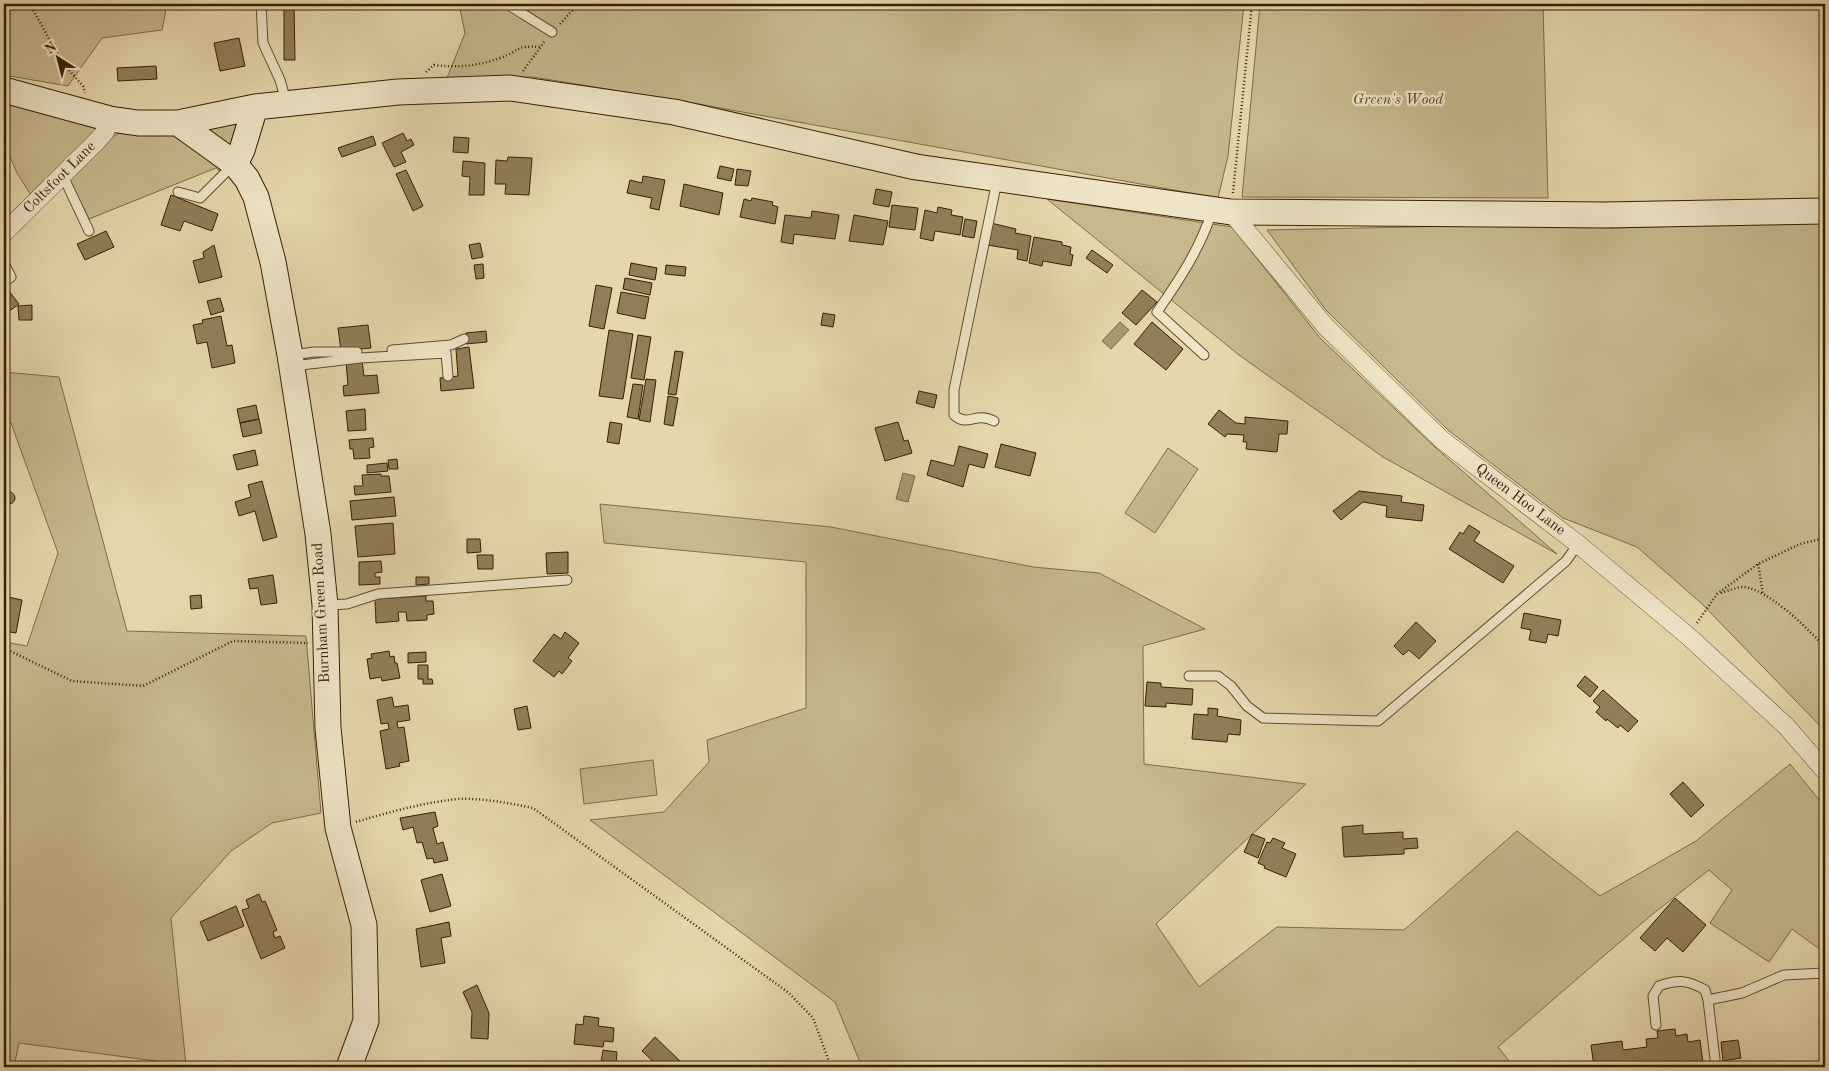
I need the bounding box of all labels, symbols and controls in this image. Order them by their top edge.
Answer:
north arrow [32,32,82,82]
text: N [43,39,60,57]
park label: Green's Wood [1353,93,1444,108]
street label: Coltsfoot Lane [21,139,99,217]
street label: Queen Hoo Lane [1472,462,1568,539]
street label: Burnham Green Road [311,542,333,684]

